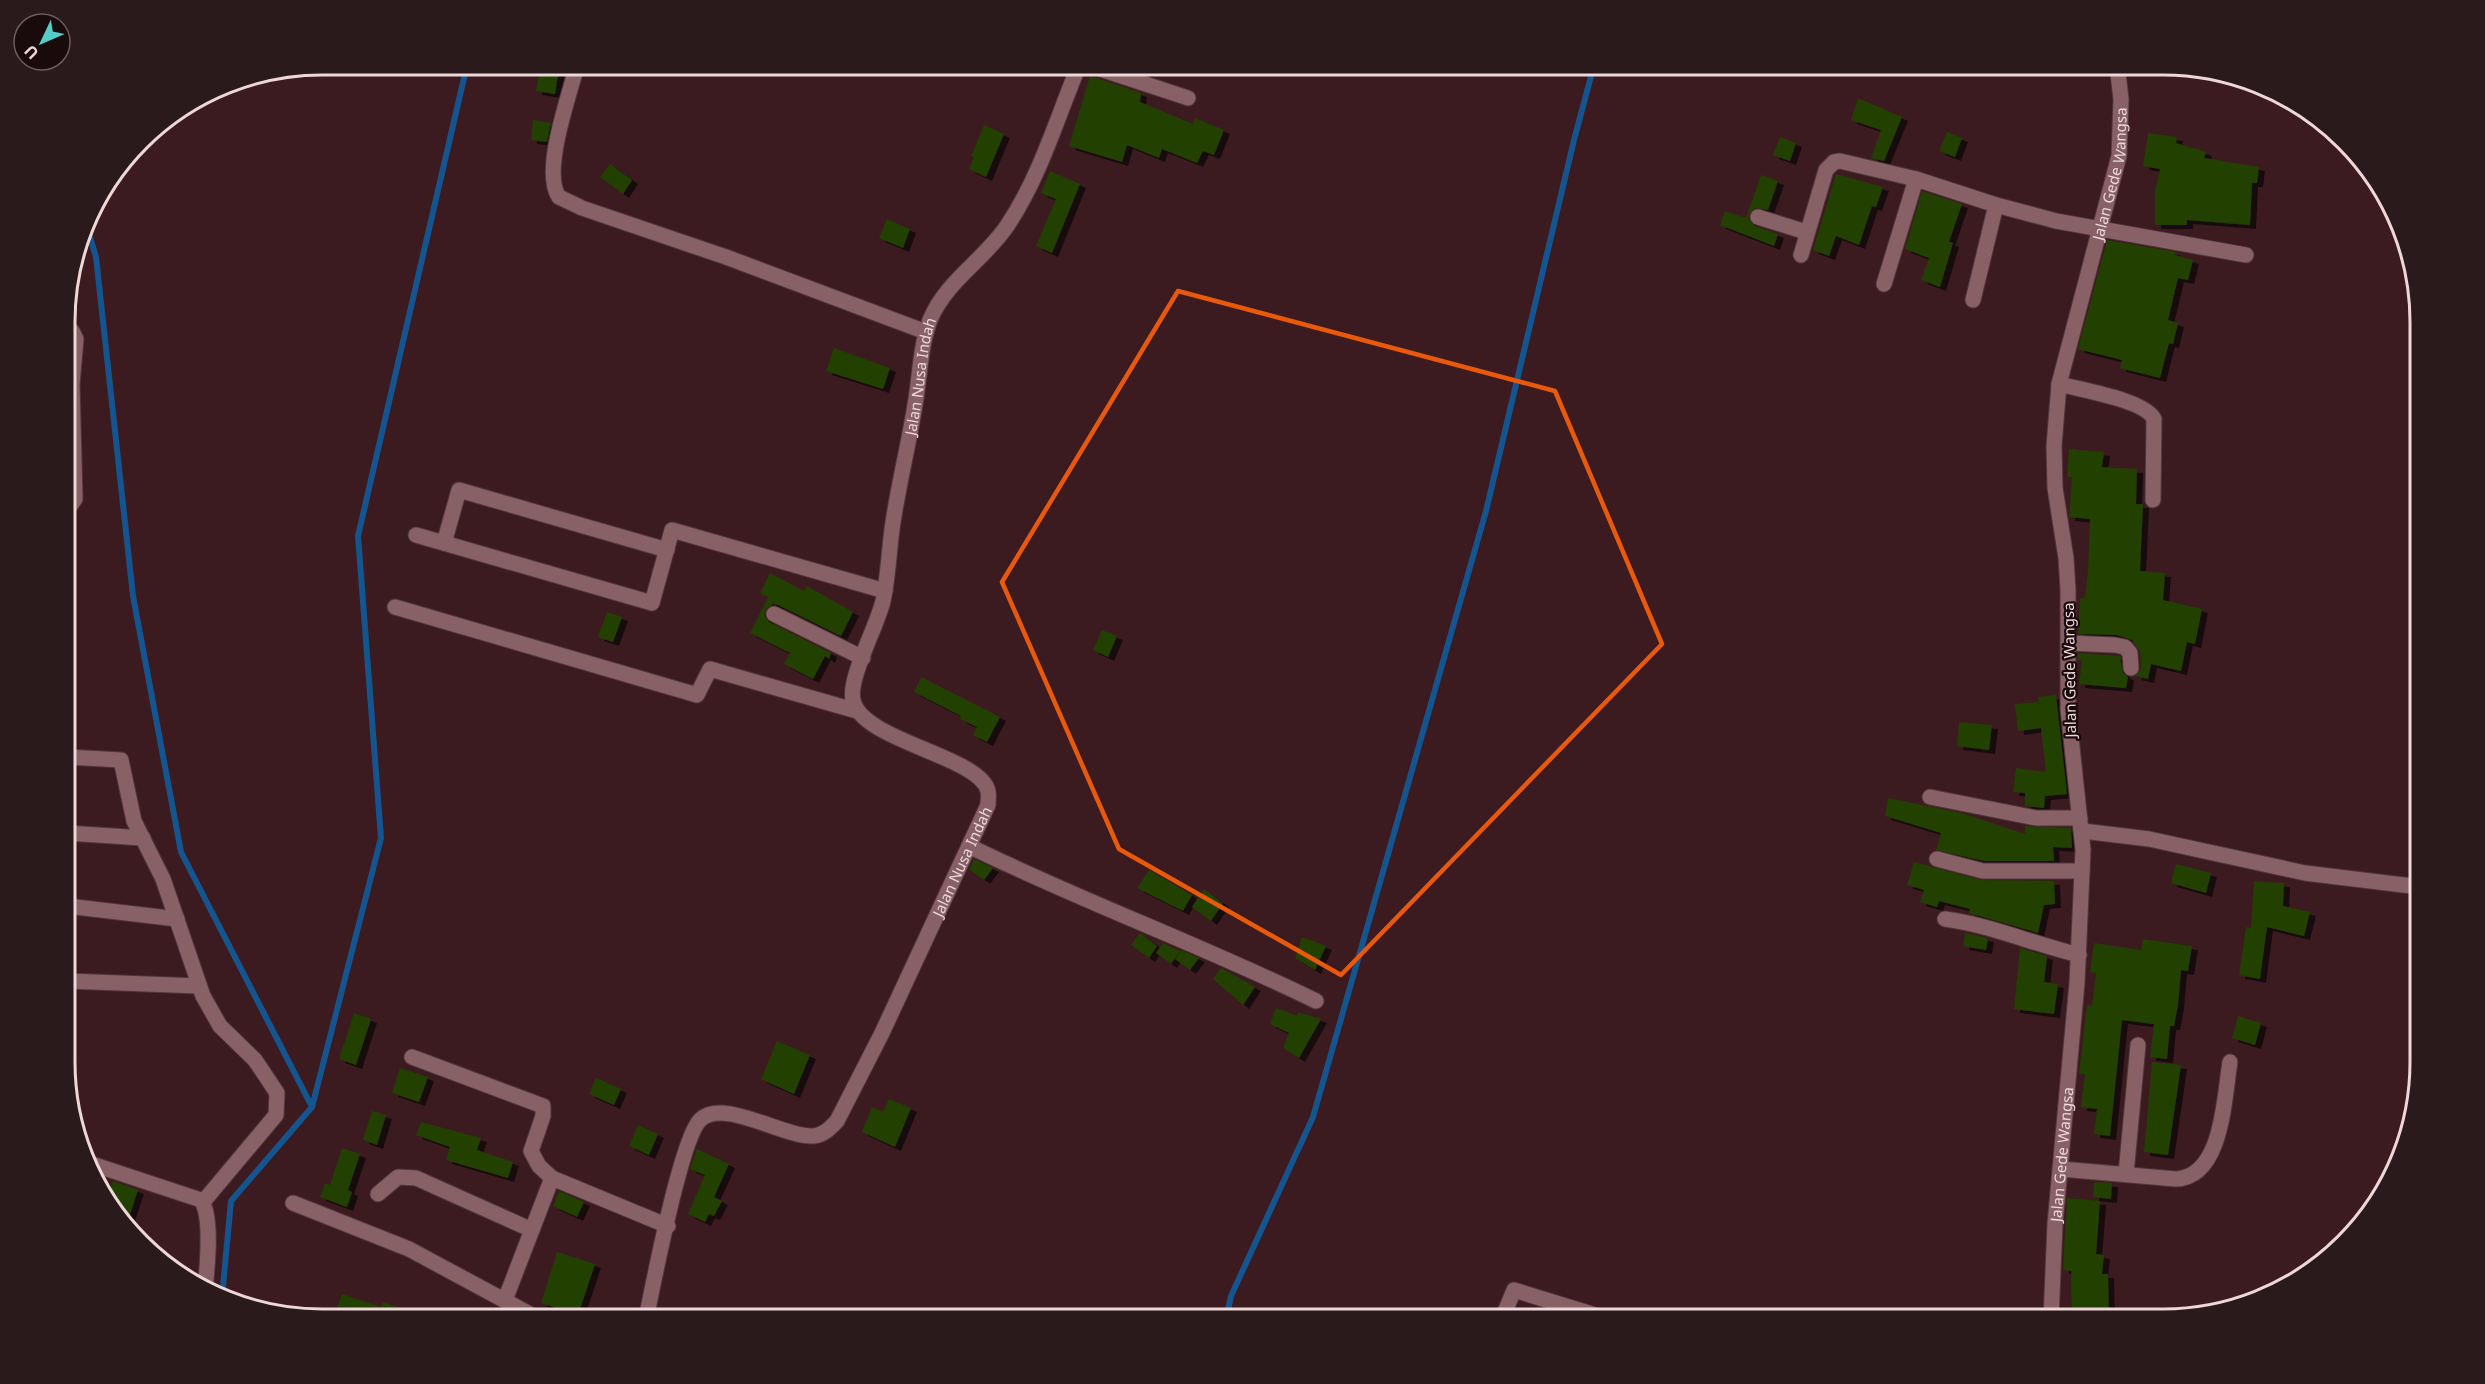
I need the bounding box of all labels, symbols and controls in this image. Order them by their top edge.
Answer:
north arrow [12,12,72,72]
text: U [19,40,43,64]
street label: Jalan Gede Wangsa [2087,107,2131,244]
street label: Jalan Nusa Indah [899,314,940,439]
street label: Jalan Gede Wangsa [2058,602,2080,740]
street label: Jalan Nusa Indah [927,803,996,922]
street label: Jalan Gede Wangsa [2045,1086,2077,1225]

